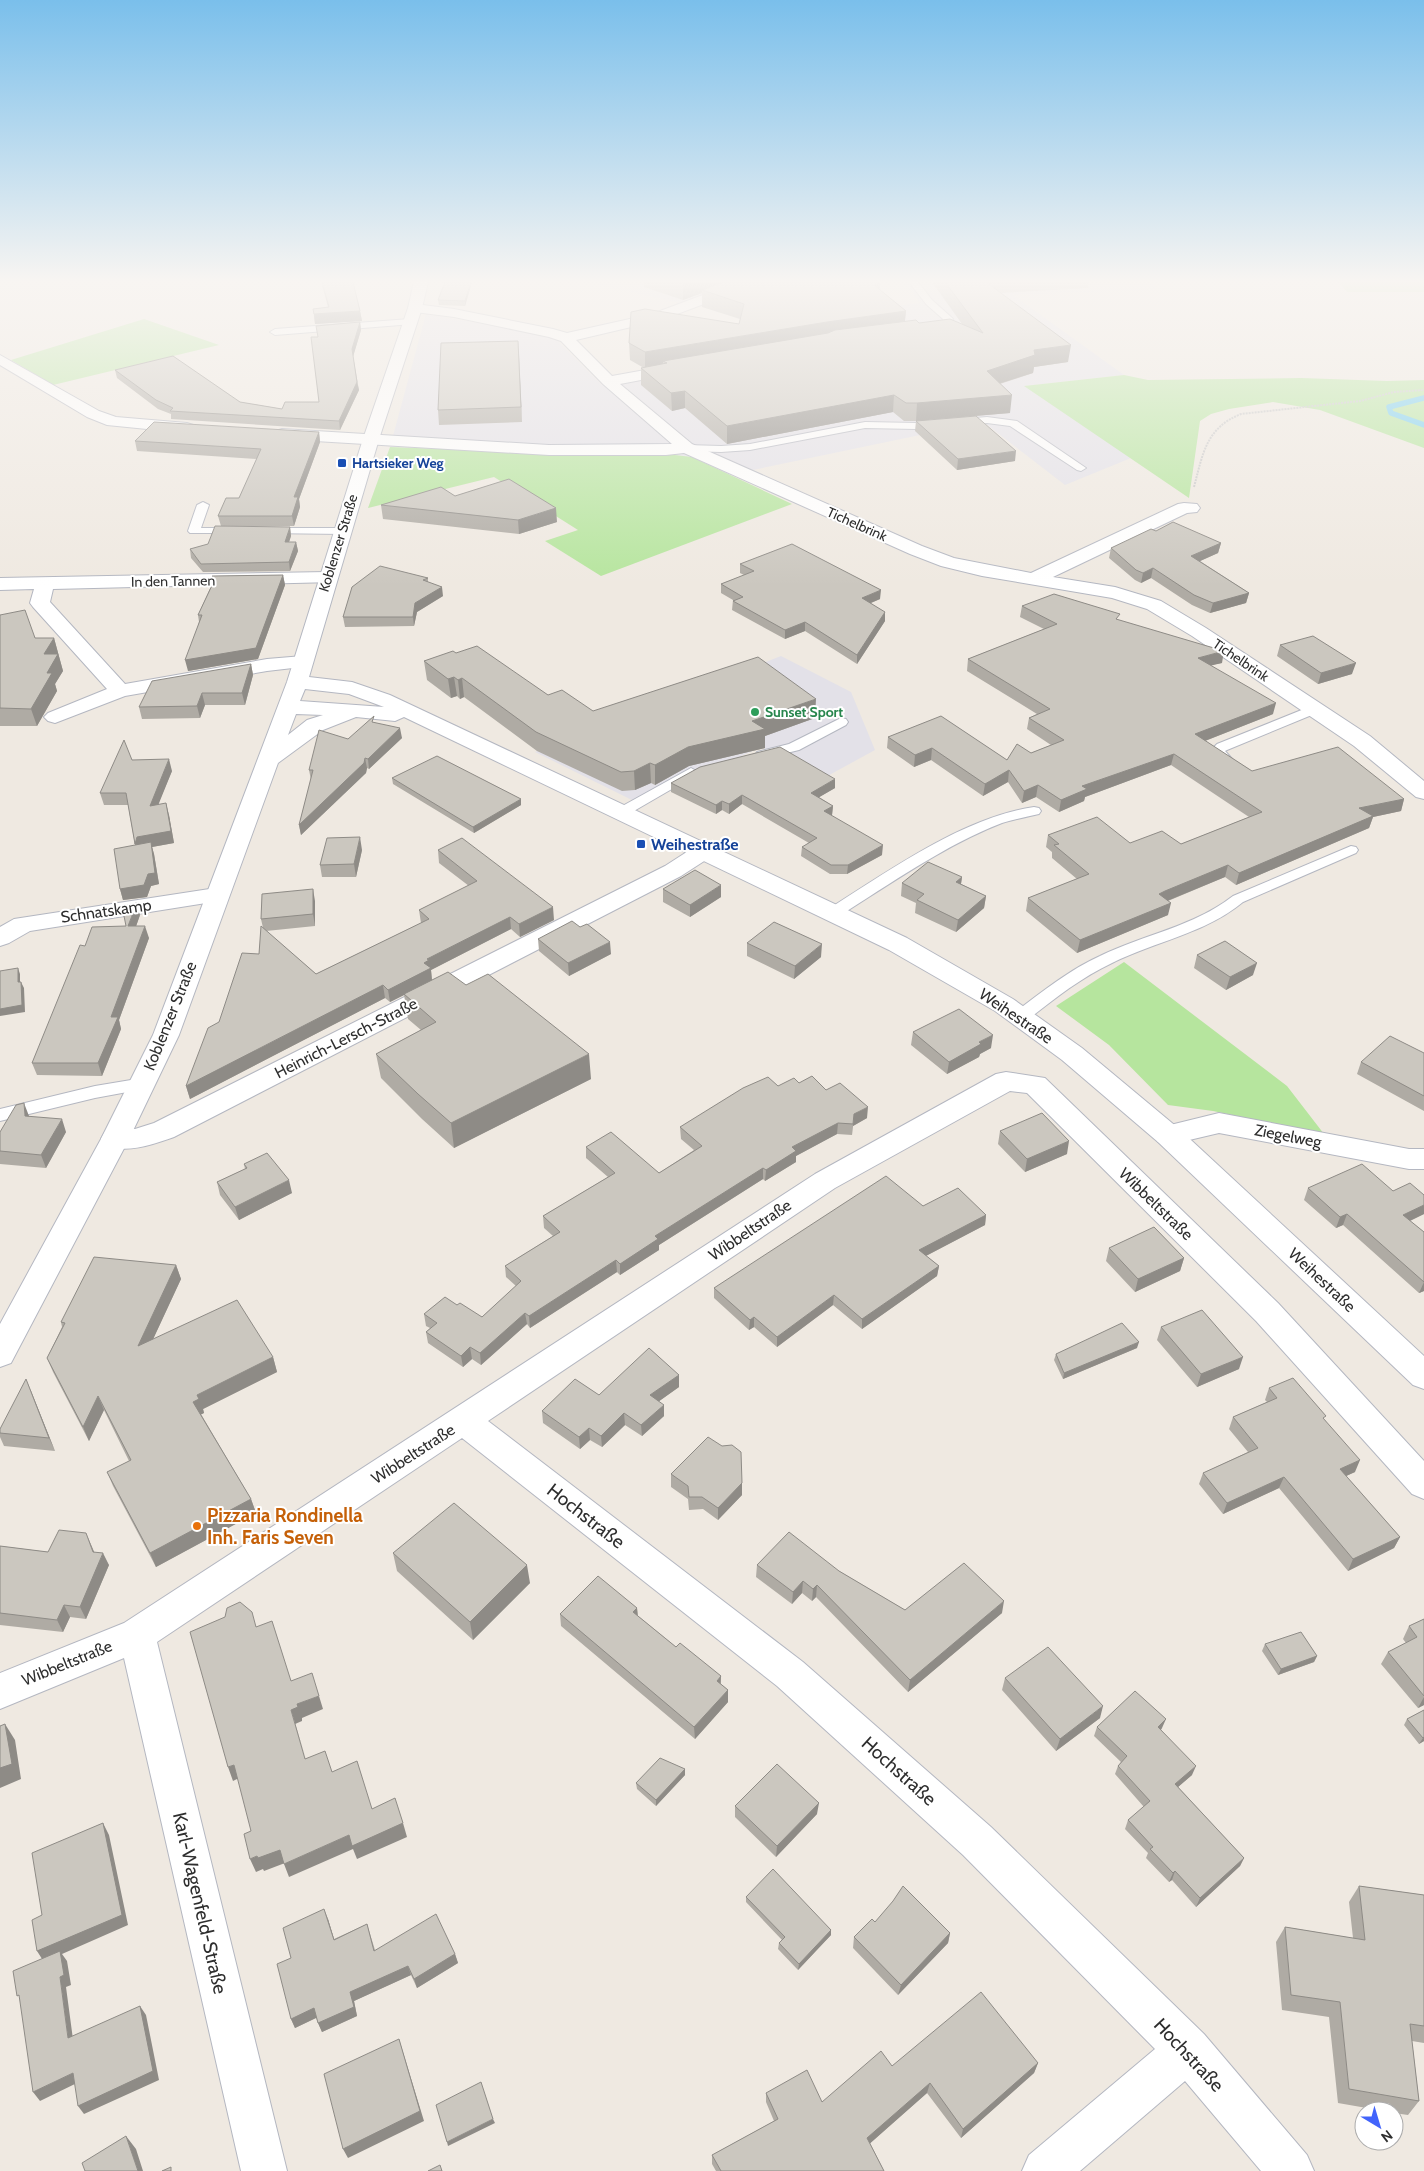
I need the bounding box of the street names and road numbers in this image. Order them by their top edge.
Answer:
street label: Koblenzer Straße [315,492,361,594]
street label: Tichelbrink [824,503,891,546]
street label: In den Tannen [131,571,215,591]
street label: Tichelbrink [1209,635,1273,686]
street label: Schnatskamp [59,895,153,927]
street label: Koblenzer Straße [140,959,200,1073]
street label: Weihestraße [975,984,1057,1048]
street label: Heinrich-Lersch-Straße [272,994,420,1082]
street label: Ziegelweg [1253,1120,1324,1152]
street label: Wibbeltstraße [1115,1164,1197,1244]
street label: Wibbeltstraße [705,1195,795,1265]
street label: Weihestraße [1284,1244,1360,1316]
street label: Wibbeltstraße [368,1420,458,1488]
street label: Hochstraße [543,1478,630,1554]
street label: Wibbeltstraße [19,1636,115,1690]
street label: Hochstraße [857,1732,941,1811]
street label: Karl-Wagenfeld-Straße [168,1810,232,1996]
street label: Hochstraße [1149,2013,1229,2097]

